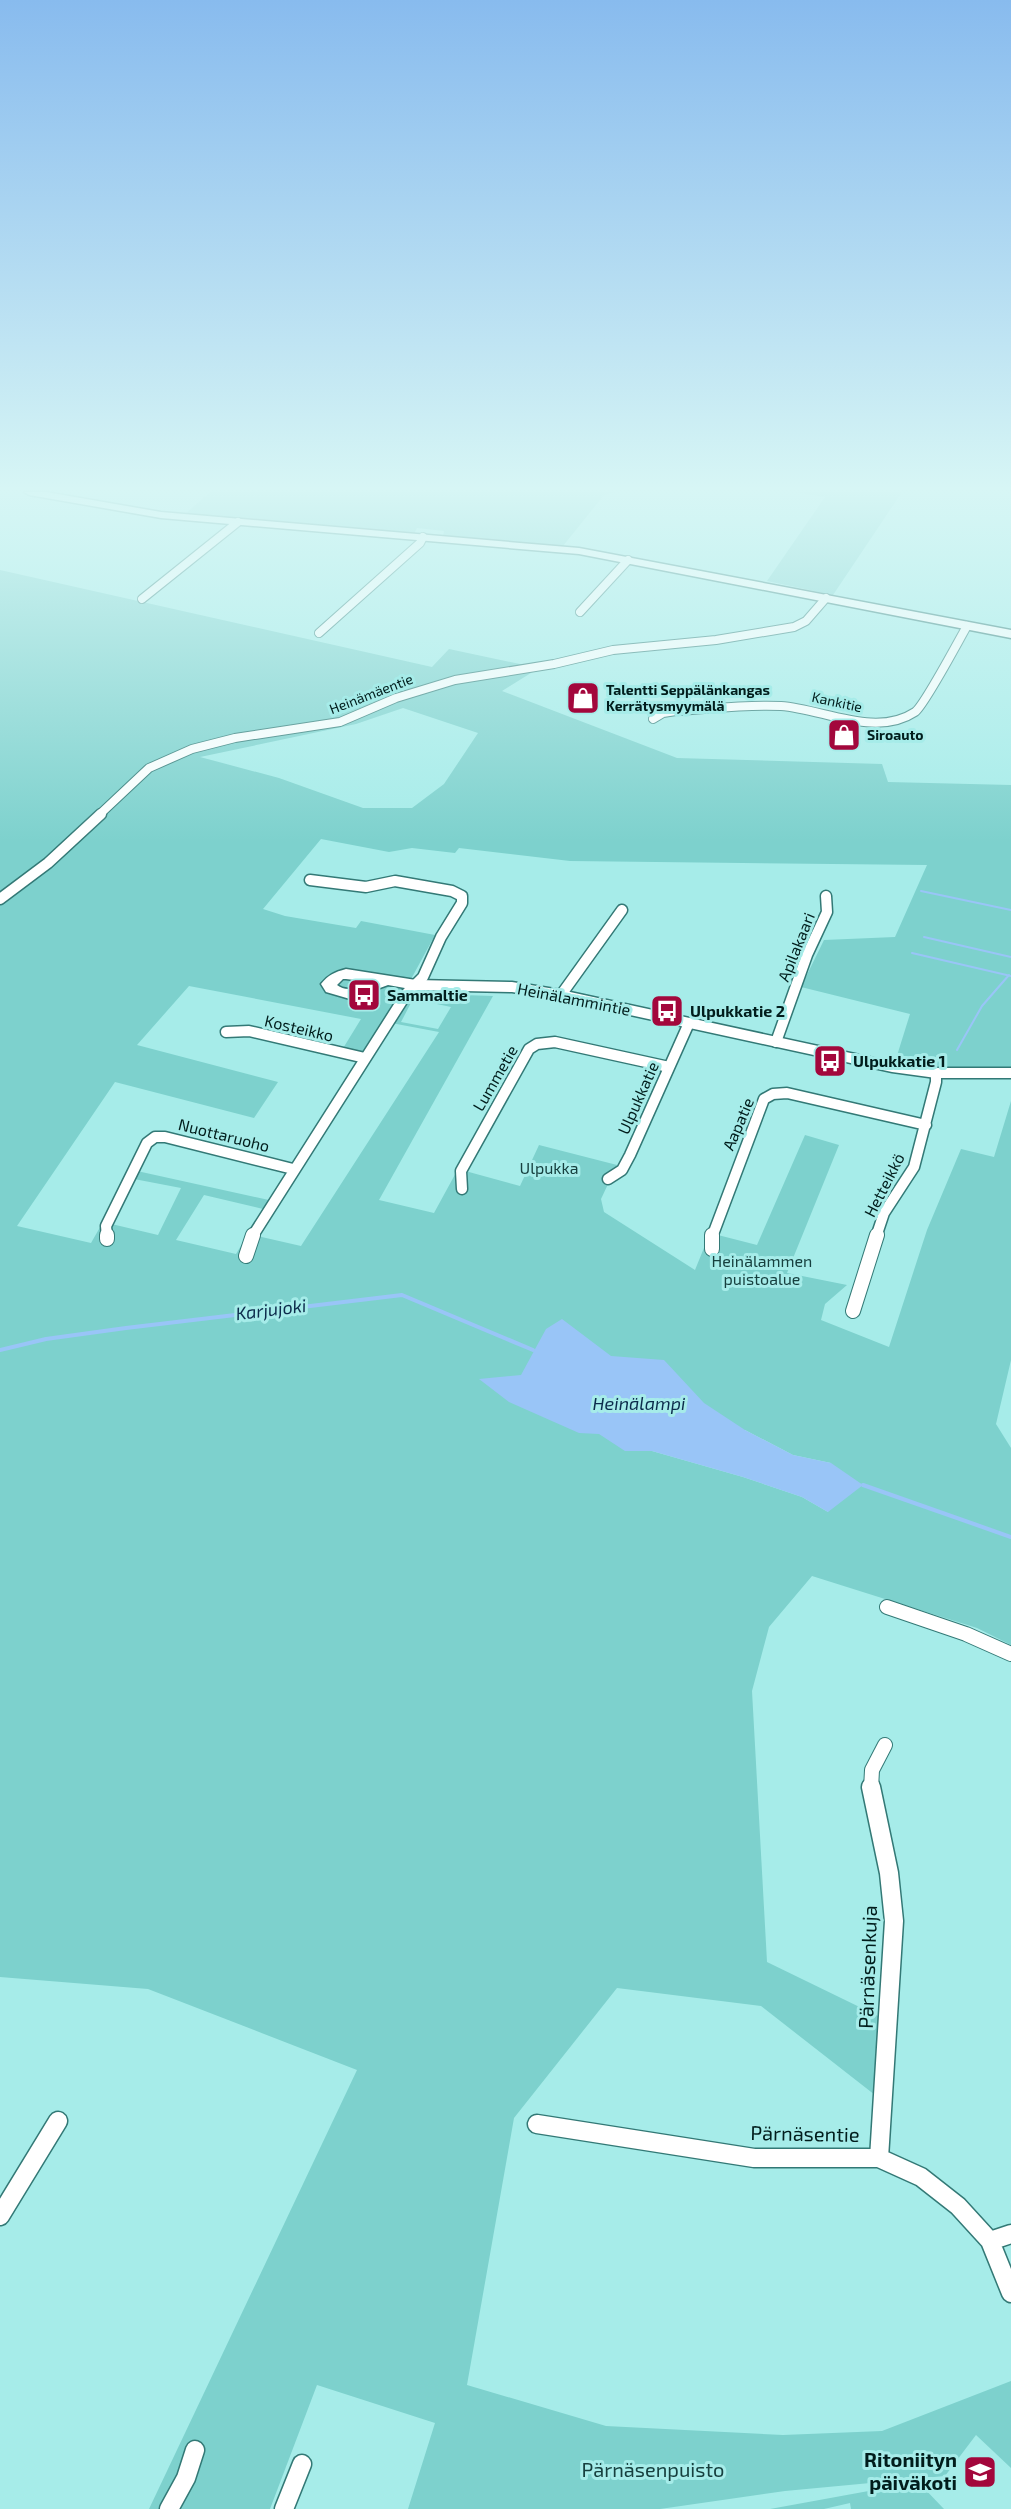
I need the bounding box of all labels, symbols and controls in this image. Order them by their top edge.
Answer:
street label: Heinämäentie [327,670,415,717]
shop icon: Talentti Seppälänkangas Kerrätysmyymälä [565,680,601,716]
place label: Talentti Seppälänkangas Kerrätysmyymälä [606,681,770,714]
street label: Kankitie [810,688,864,715]
shop icon: Siroauto [826,717,862,753]
place label: Siroauto [867,726,923,743]
street label: Apilakaari [773,909,818,984]
bus stop icon: Sammaltie [346,977,382,1013]
street label: Heinälammintie [516,978,632,1019]
place label: Sammaltie [387,985,468,1004]
bus stop icon: Ulpukkatie 2 [649,993,685,1029]
place label: Ulpukkatie 2 [690,1001,785,1020]
street label: Kosteikko [263,1010,335,1045]
street label: Lummetie [468,1042,521,1114]
bus stop icon: Ulpukkatie 1 [812,1043,848,1079]
place label: Ulpukkatie 1 [853,1051,946,1070]
street label: Ulpukkatie [613,1059,662,1137]
street label: Aapatie [718,1095,757,1153]
street label: Nuottaruoho [176,1114,272,1155]
street label: Hetteikkö [859,1150,908,1220]
park label: Ulpukka [520,1158,578,1177]
park label: Heinälammen puistoalue [712,1251,812,1288]
water label: Karjujoki [234,1294,308,1324]
water label: Heinälampi [593,1392,686,1414]
street label: Pärnäsenkuja [853,1905,881,2029]
street label: Pärnäsentie [750,2120,860,2146]
place label: Ritoniityn päiväkoti [864,2447,957,2494]
school or university icon: Ritoniityn päiväkoti [962,2454,998,2490]
park label: Pärnäsenpuisto [582,2457,724,2481]

